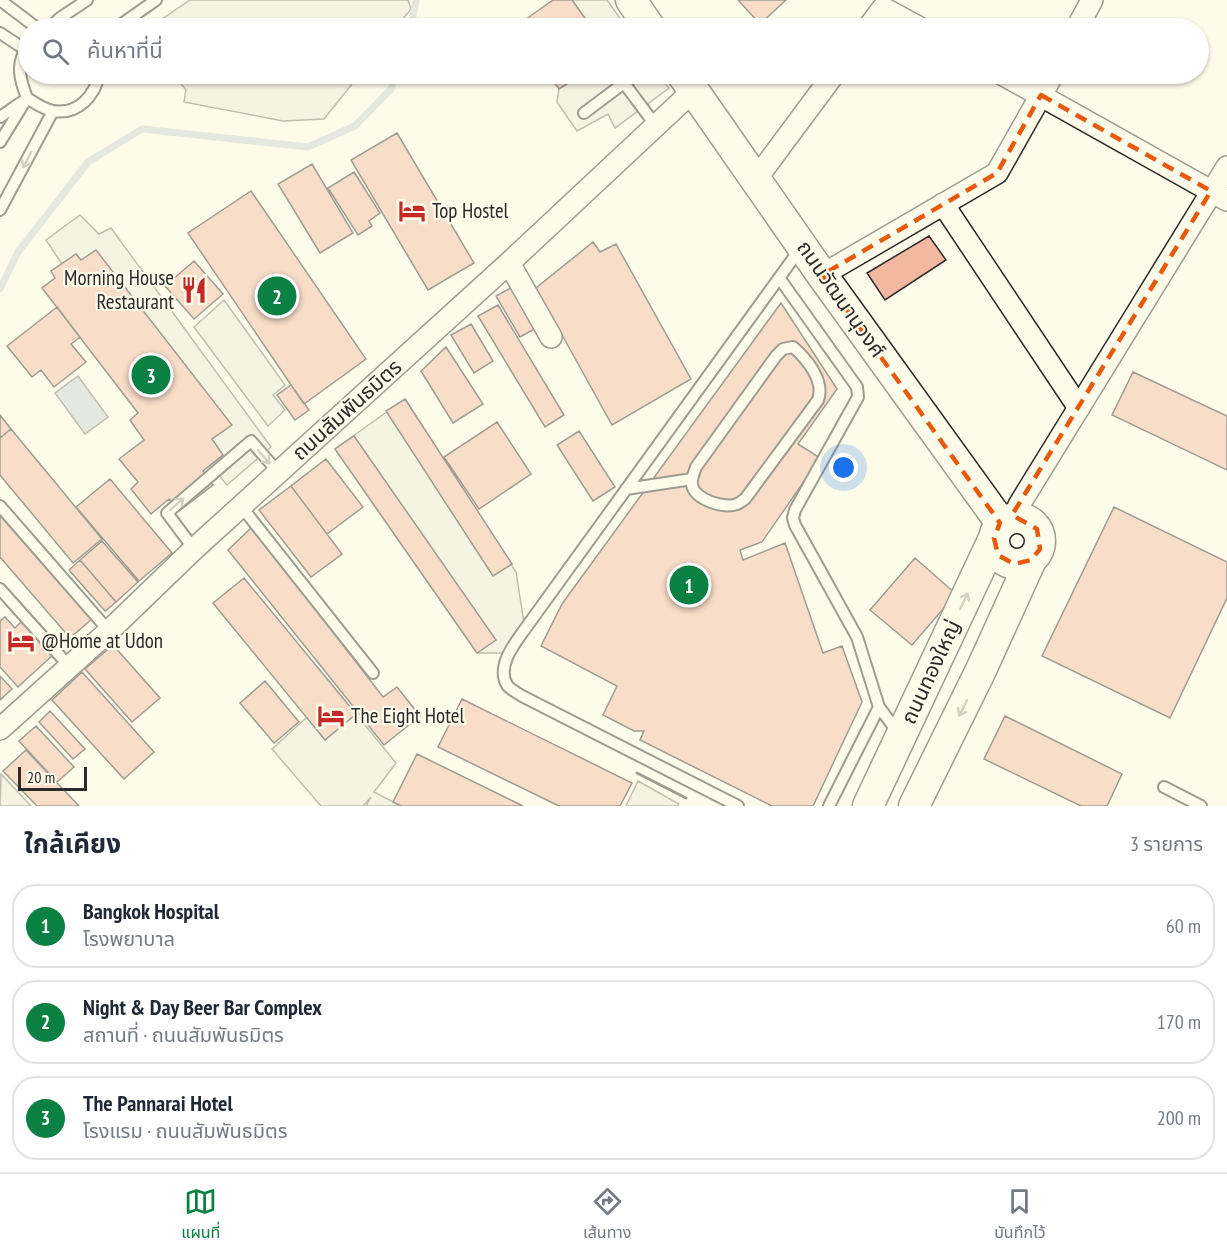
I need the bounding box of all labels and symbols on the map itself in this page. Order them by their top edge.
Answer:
one-way arrow [21,151,32,169]
hotel icon: Top Hostel [397,196,427,226]
place label: Top Hostel [432,197,509,224]
street label: ถนนวัฒนานุวงศ์ [791,235,892,362]
place label: Morning House Restaurant [64,264,174,315]
pin: 2 [258,274,296,318]
restaurant icon: Morning House Restaurant [179,275,209,305]
pin: 3 [132,352,170,398]
street label: ถนนสัมพันธมิตร [286,353,407,466]
one-way arrow [257,449,271,464]
your location [829,453,858,482]
one-way arrow [169,497,184,511]
pin: 1 [670,562,708,608]
one-way arrow [959,593,971,611]
street label: ถนนทองใหญ่ [895,615,966,728]
hotel icon: @Home at Udon [6,626,36,656]
place label: @Home at Udon [41,627,163,654]
one-way arrow [956,698,968,716]
hotel icon: The Eight Hotel [316,701,346,731]
place label: The Eight Hotel [351,702,464,729]
scale bar [18,764,87,792]

